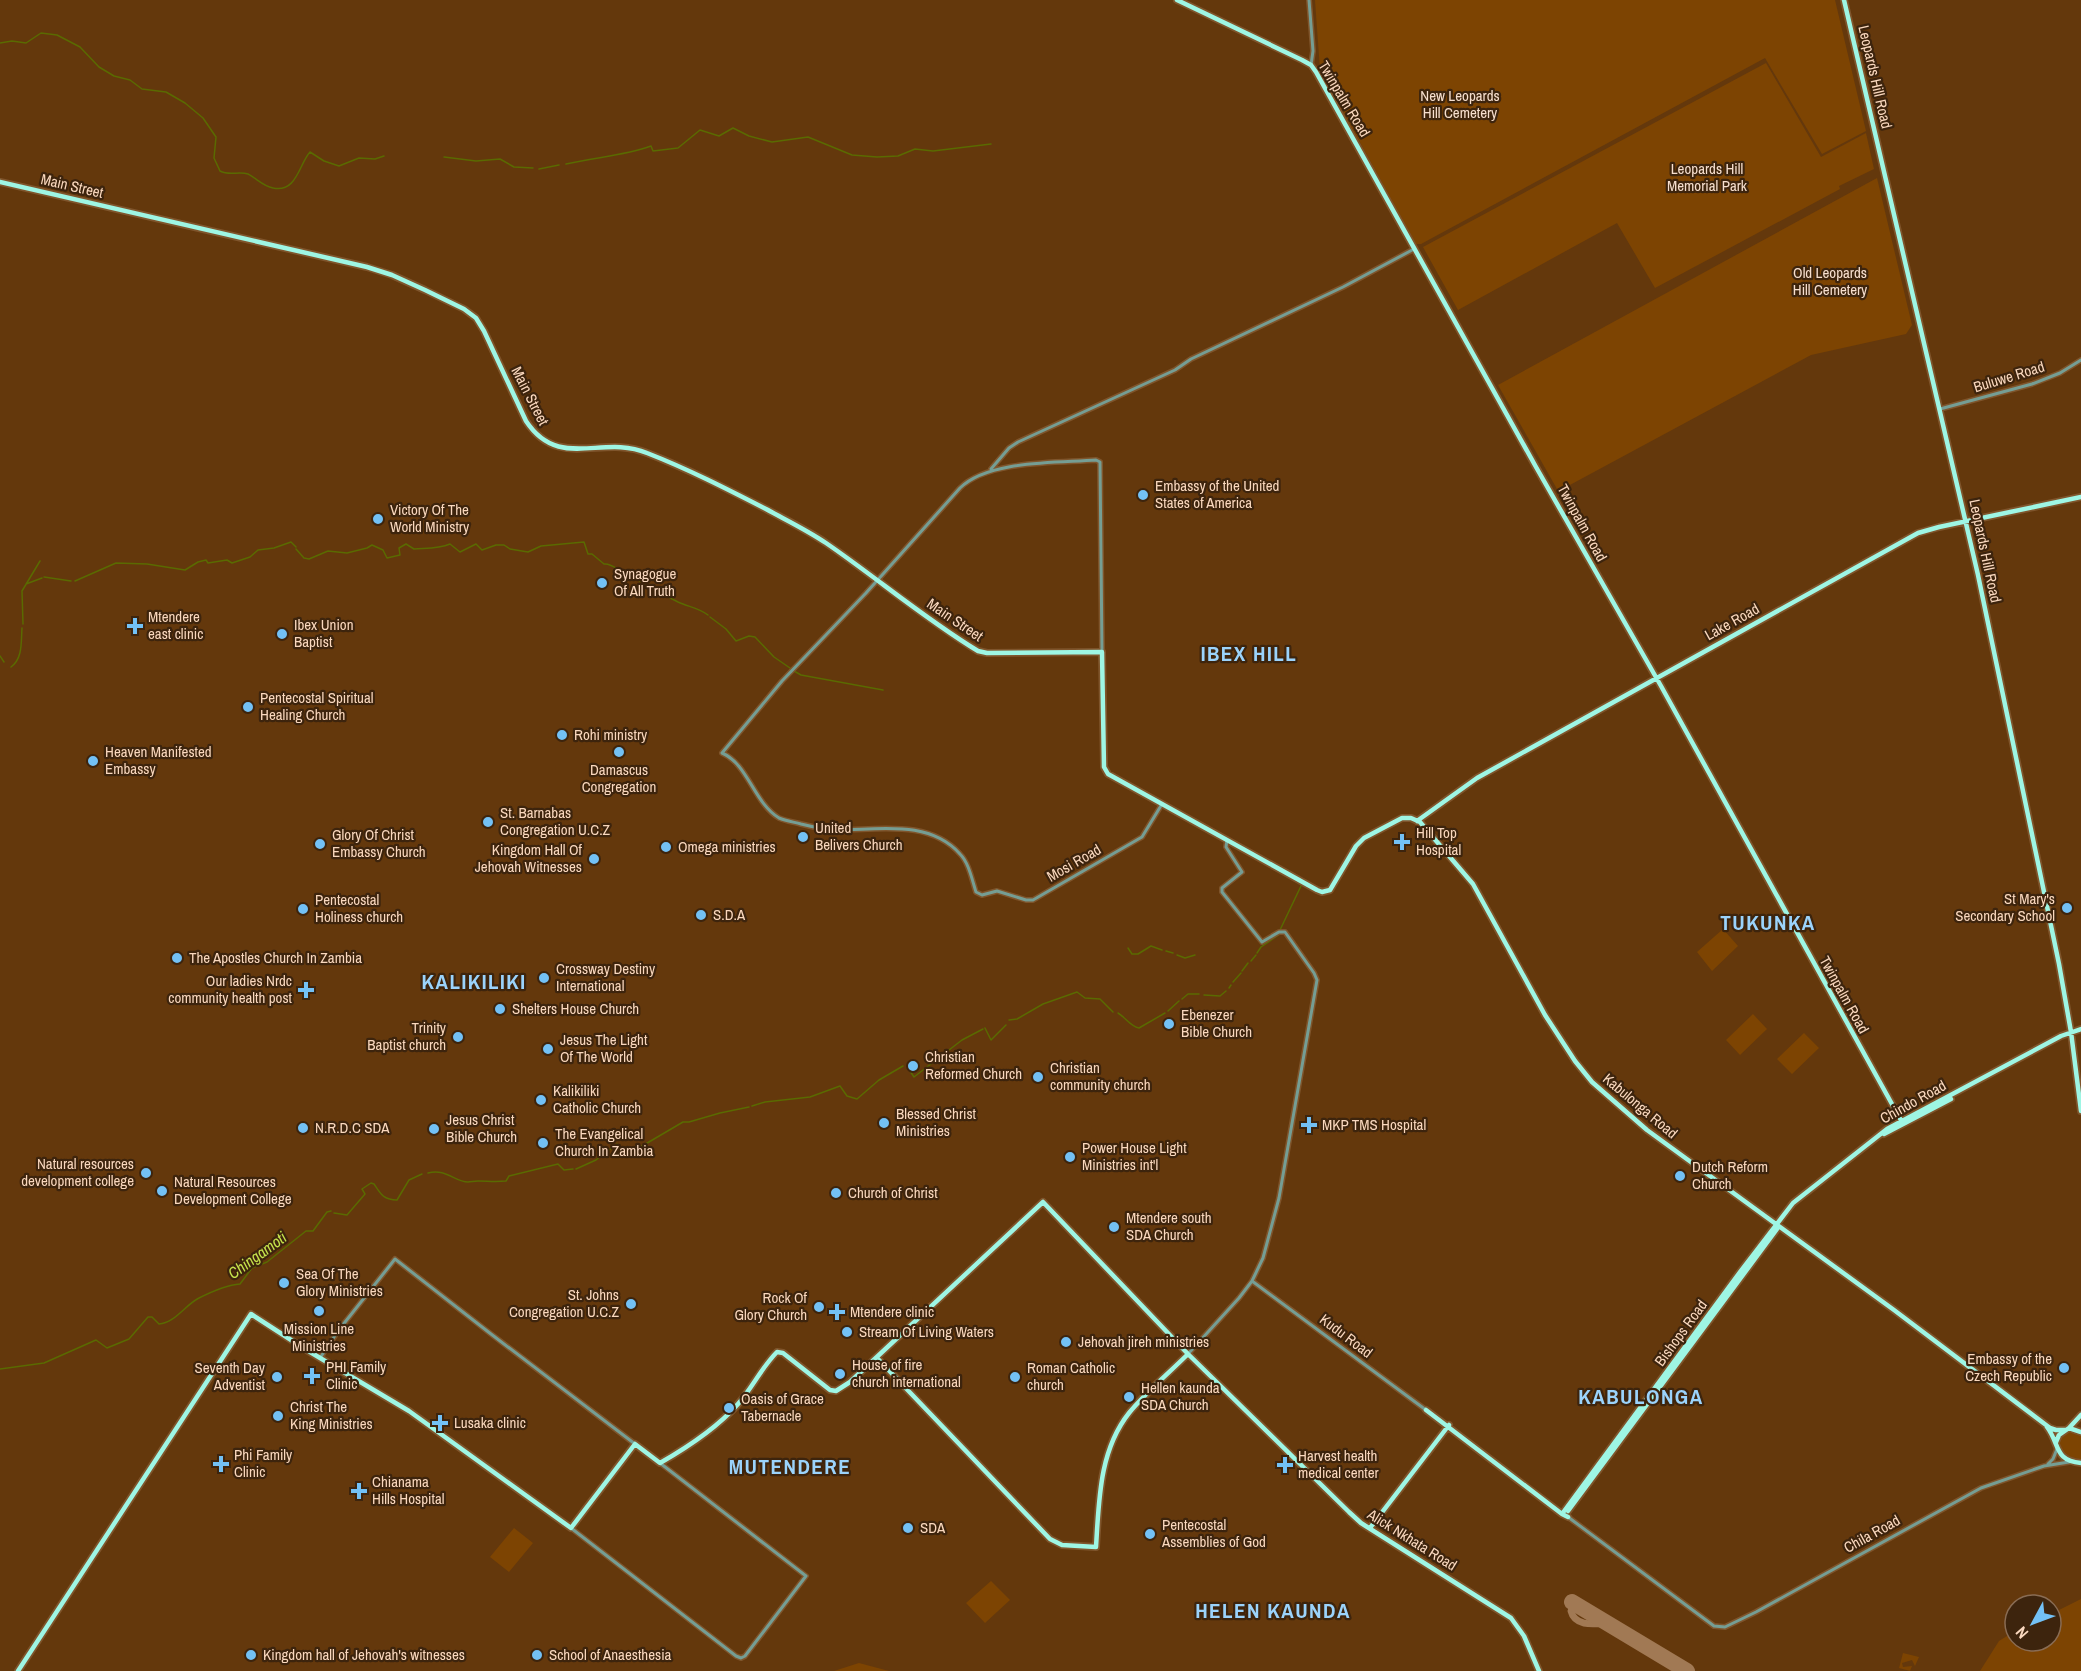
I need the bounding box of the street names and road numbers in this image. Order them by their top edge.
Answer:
street label: Leopards Hill Road [1853,23,1898,131]
street label: Twinpalm Road [1313,57,1375,141]
street label: Main Street [39,168,106,203]
street label: Buluwe Road [1971,356,2047,397]
street label: Main Street [507,363,554,429]
street label: Twinpalm Road [1553,480,1612,565]
street label: Leopards Hill Road [1964,497,2007,605]
street label: Main Street [923,593,988,646]
street label: Lake Road [1701,598,1763,645]
street label: Mosi Road [1043,839,1105,887]
street label: Twinpalm Road [1815,952,1874,1037]
street label: Kabulonga Road [1598,1068,1682,1143]
street label: Chindo Road [1876,1075,1950,1128]
street label: Bishops Road [1649,1295,1712,1370]
street label: Kudu Road [1315,1309,1377,1363]
street label: Alick Nkhata Road [1363,1503,1461,1575]
street label: Chila Road [1840,1509,1904,1558]

